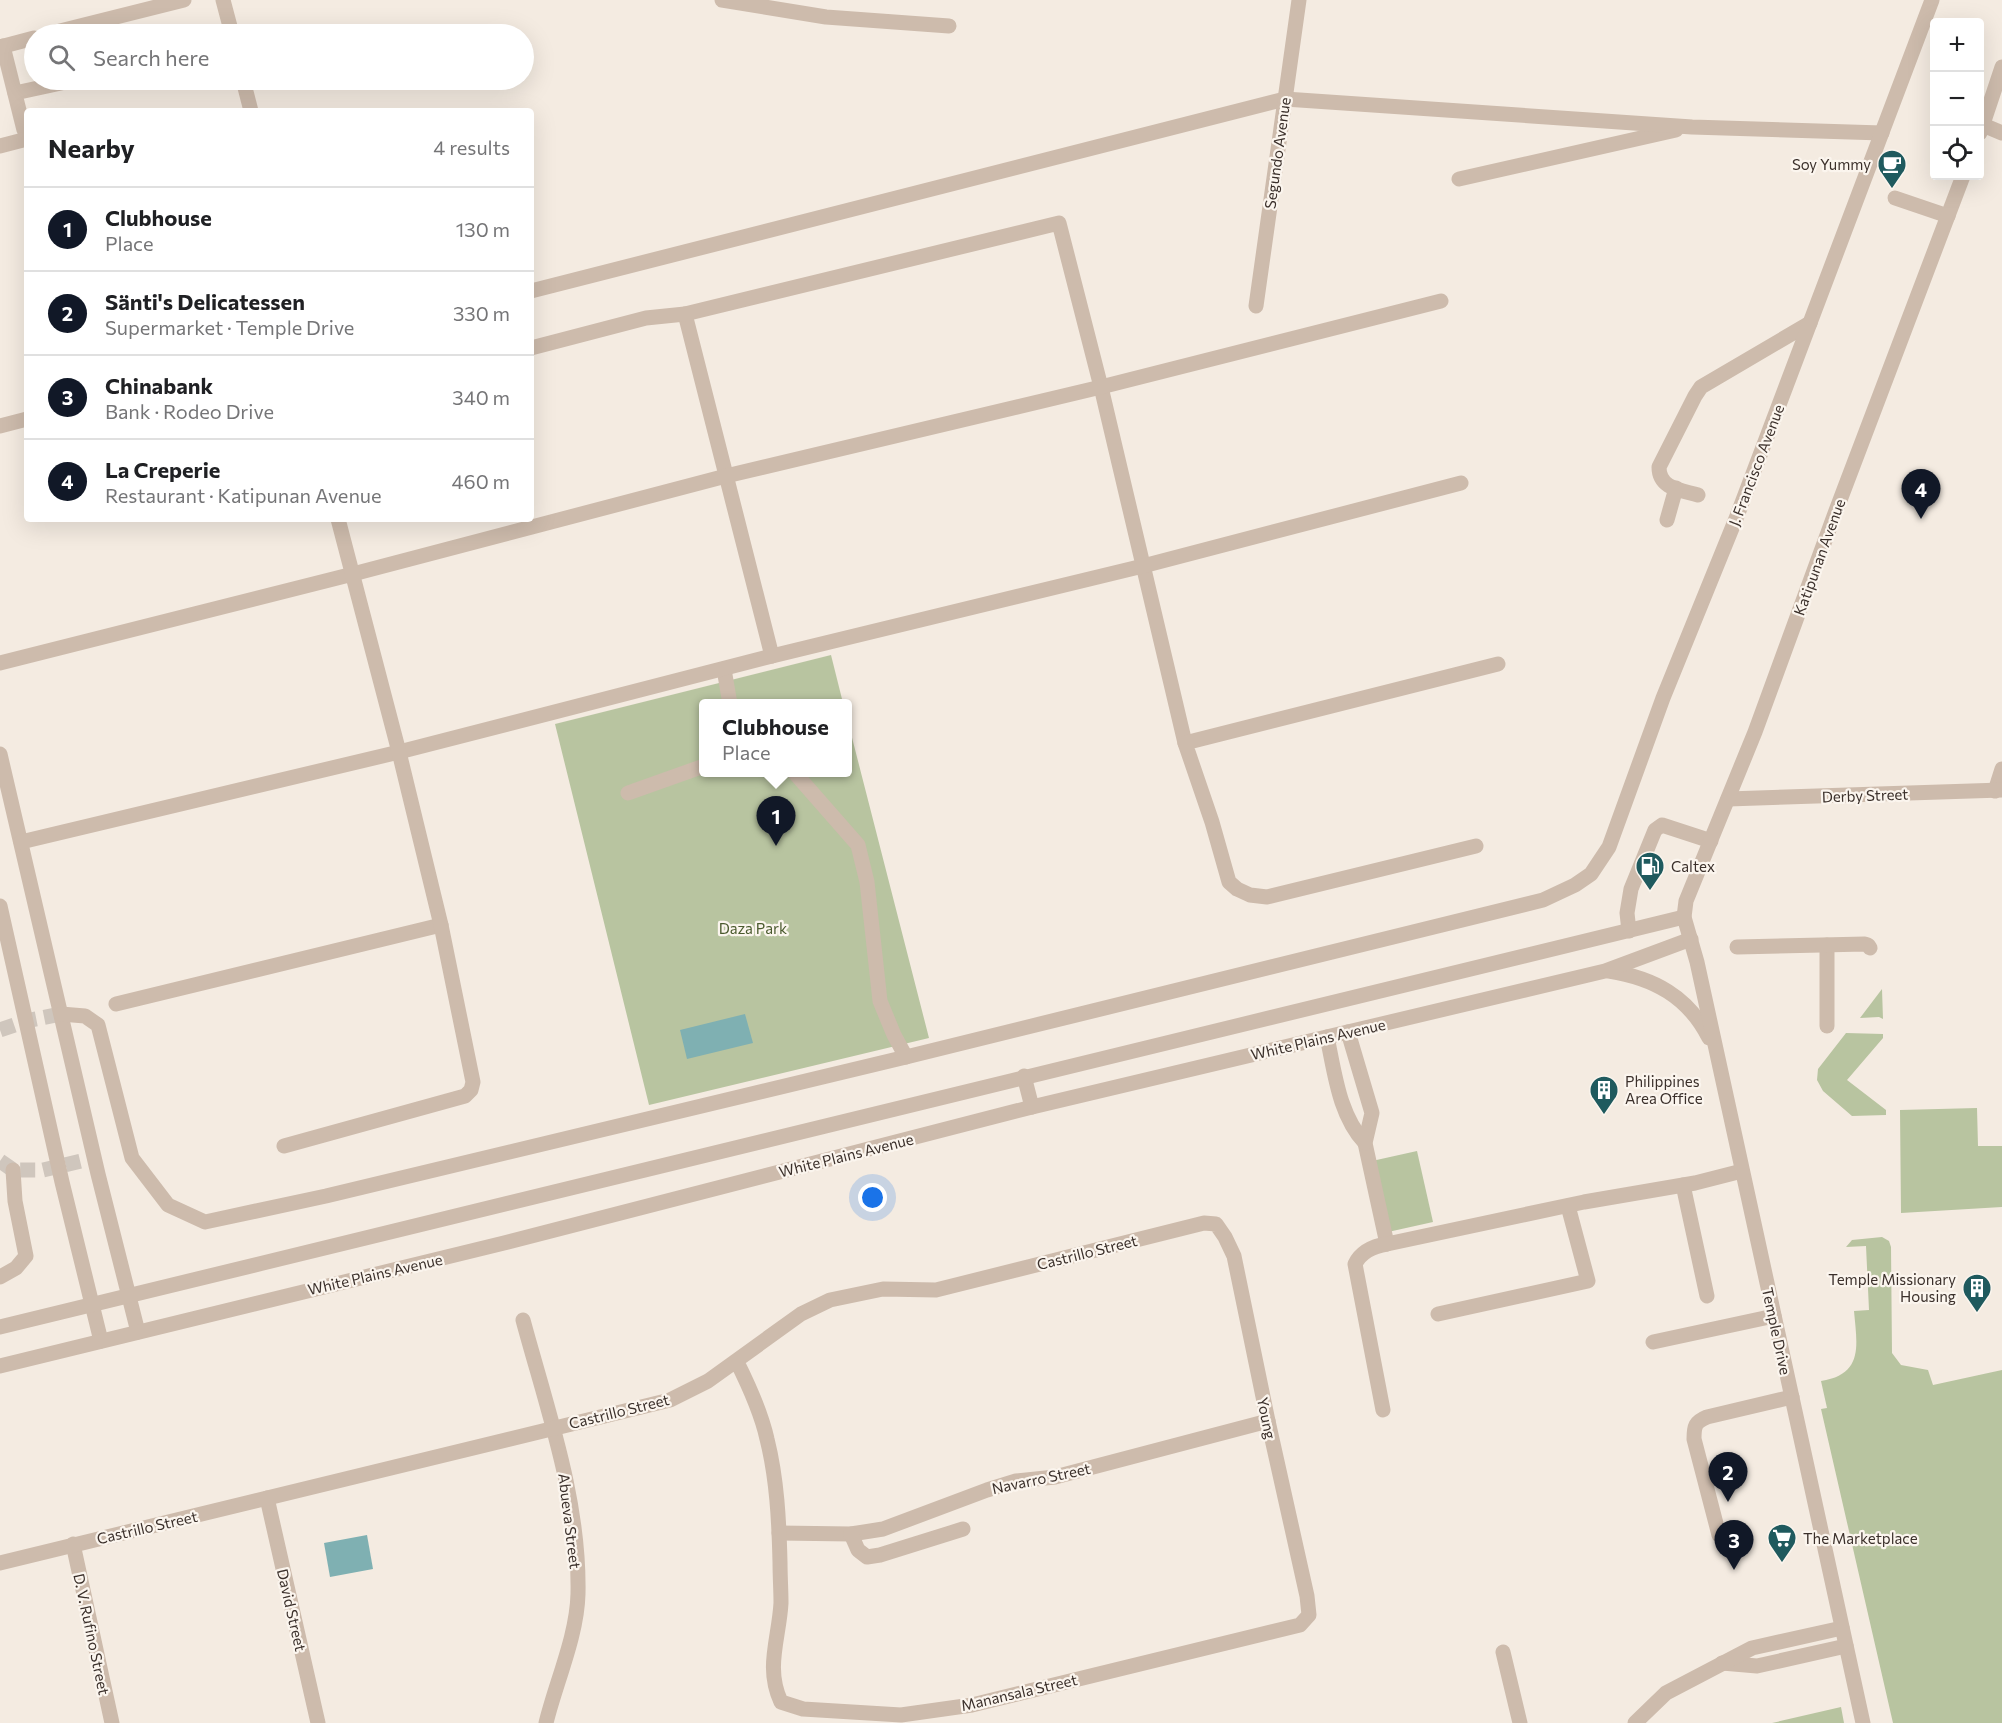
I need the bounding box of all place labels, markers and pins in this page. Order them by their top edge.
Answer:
cafe icon: Soy Yummy [1876,148,1908,190]
place label: Soy Yummy [1792,155,1871,173]
pin: 4 [1902,470,1940,519]
pin: 1 [756,796,796,846]
fuel station icon: Caltex [1634,850,1666,892]
place label: Caltex [1671,857,1715,875]
place label: Philippines Area Office [1625,1072,1703,1107]
building icon: Philippines Area Office [1588,1074,1620,1116]
place label: Temple Missionary Housing [1828,1270,1956,1305]
building icon: Temple Missionary Housing [1961,1272,1993,1314]
pin: 2 [1708,1452,1748,1502]
pin: 3 [1714,1520,1754,1570]
supermarket icon: The Marketplace [1766,1522,1798,1564]
place label: The Marketplace [1803,1529,1918,1547]

